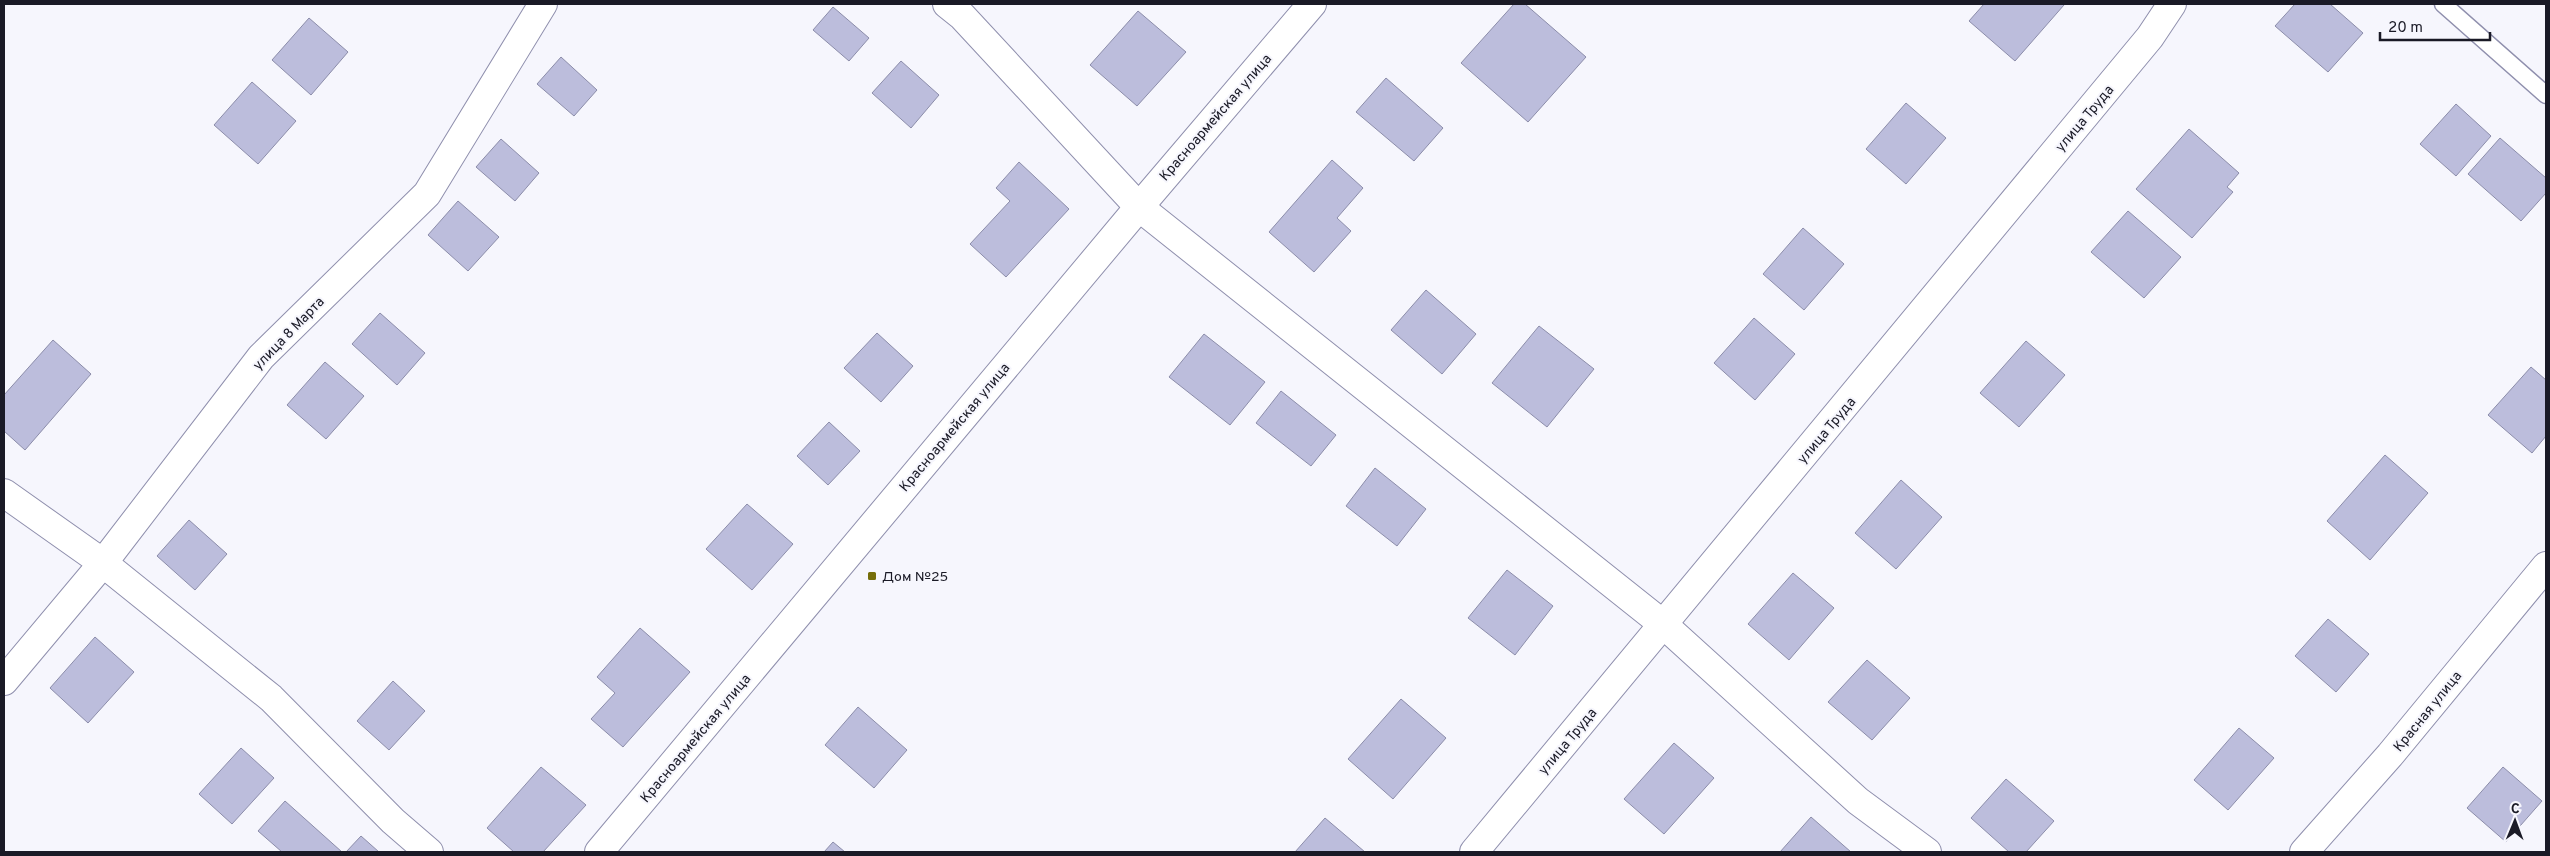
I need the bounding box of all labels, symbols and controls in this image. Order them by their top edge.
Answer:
scale bar [2380,10,2490,42]
text: 20 m [2388,19,2423,38]
street label: Красноармейская улица [1156,51,1276,185]
street label: улица Труда [2052,82,2118,156]
street label: улица 8 Марта [250,294,328,374]
street label: Красноармейская улица [896,360,1014,496]
street label: улица Труда [1794,394,1860,468]
place label: Дом №25 [882,569,948,586]
marker: Дом №25 [866,570,878,582]
street label: Красная улица [2390,668,2466,756]
street label: Красноармейская улица [637,671,755,807]
street label: улица Труда [1535,705,1601,779]
north arrow [2490,796,2540,846]
text: С [2511,801,2520,818]

